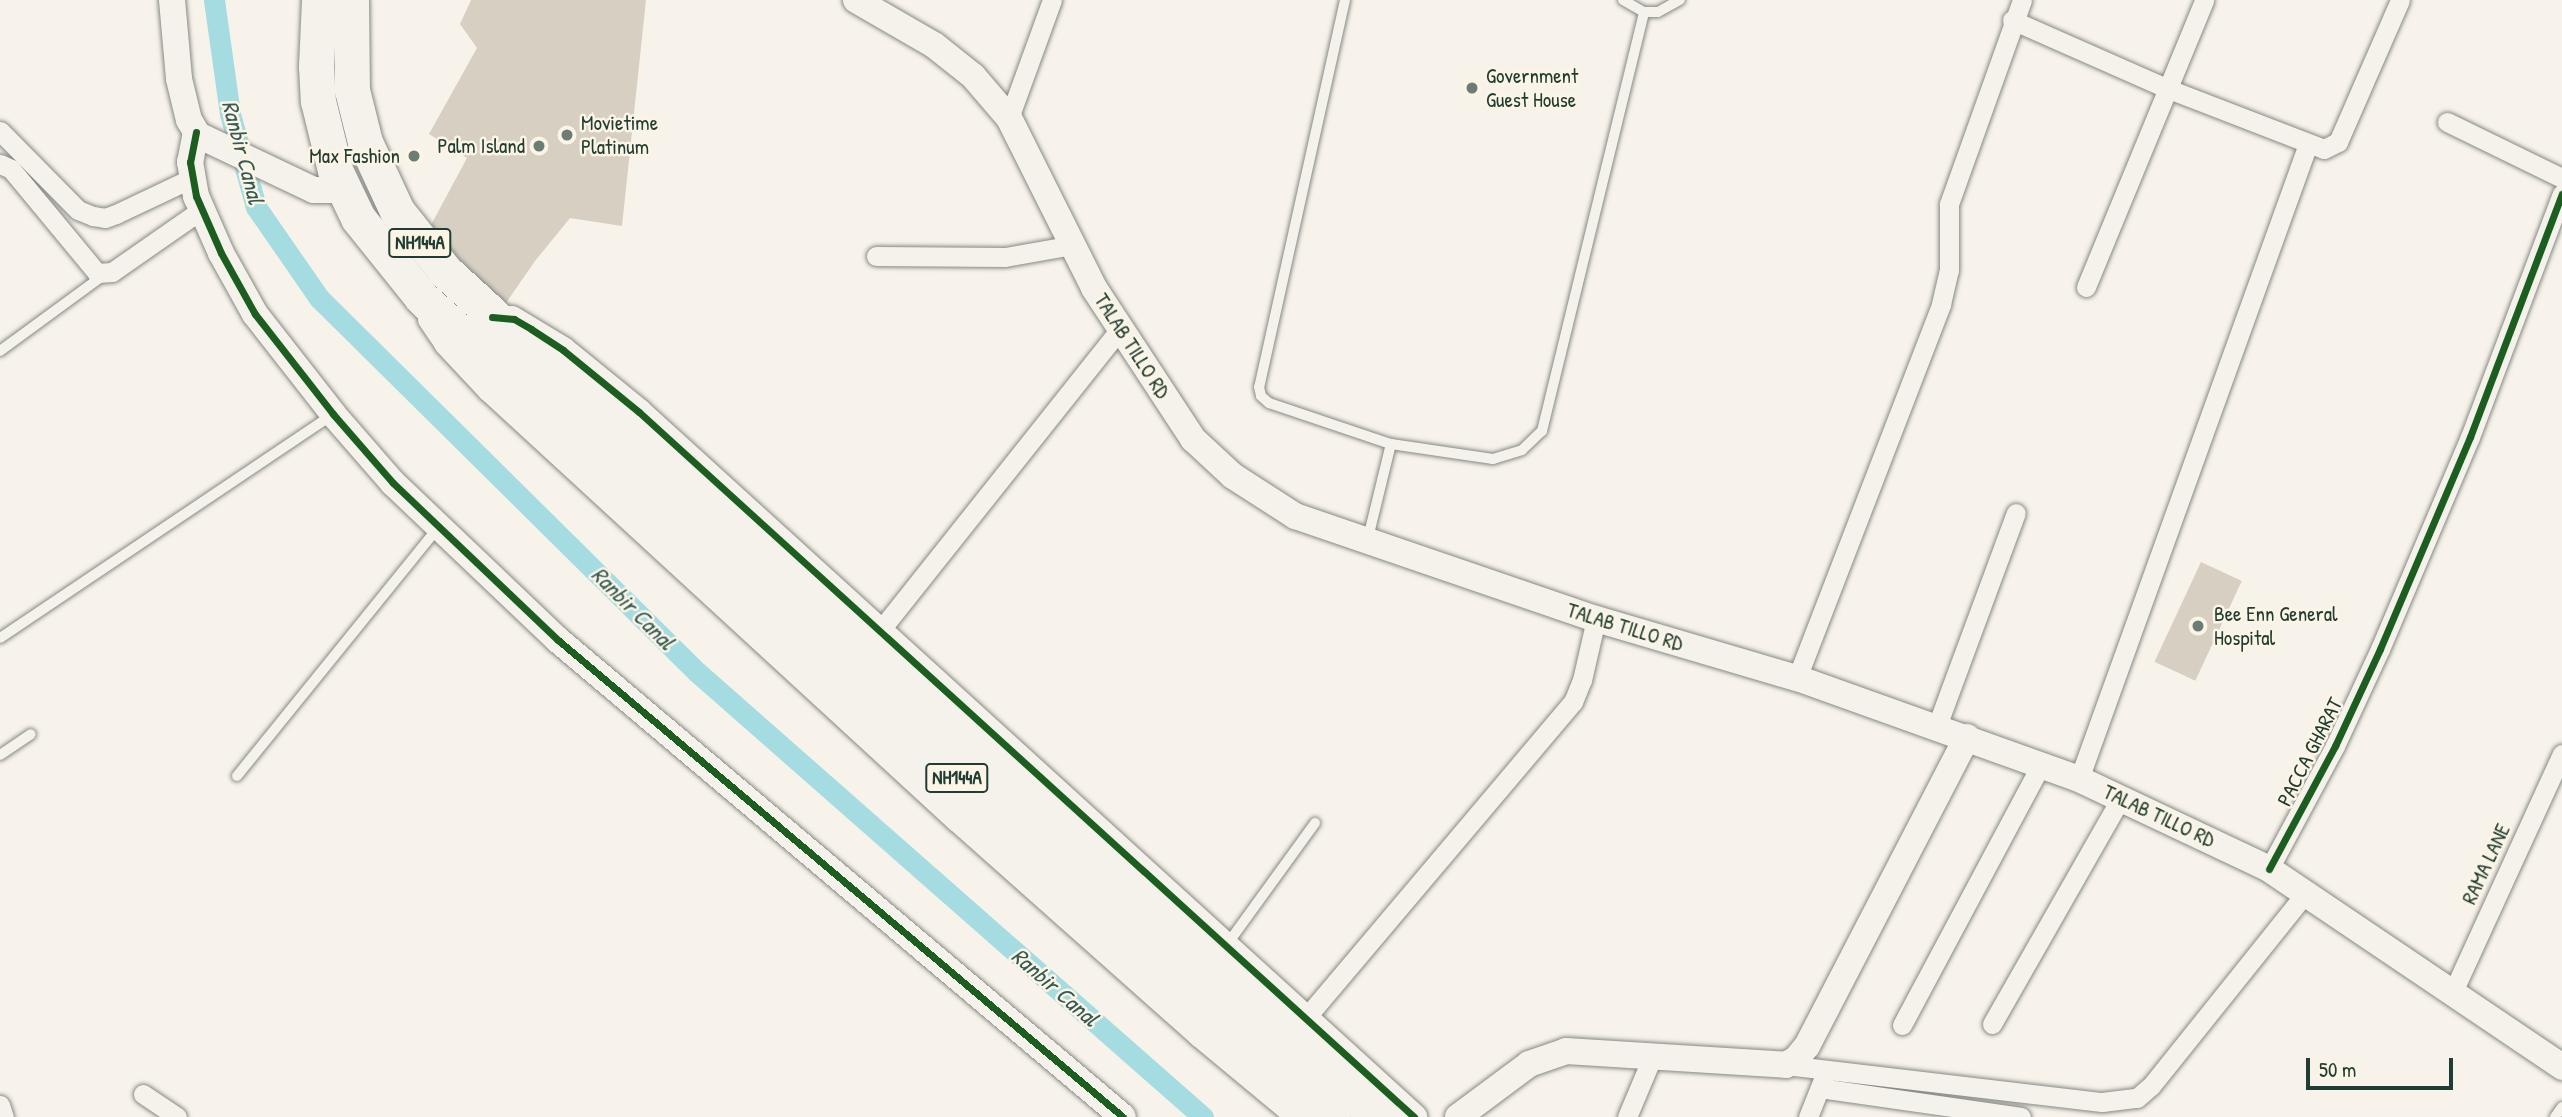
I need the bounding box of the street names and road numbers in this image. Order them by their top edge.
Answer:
road number: NH144A [387,228,453,258]
street label: TALAB TILLO RD [1089,289,1175,403]
street label: TALAB TILLO RD [1564,597,1686,657]
street label: PACCA GHARAT [2272,694,2348,810]
road number: NH144A [924,762,990,793]
street label: TALAB TILLO RD [2099,779,2219,853]
street label: RAMA LANE [2456,820,2516,908]

